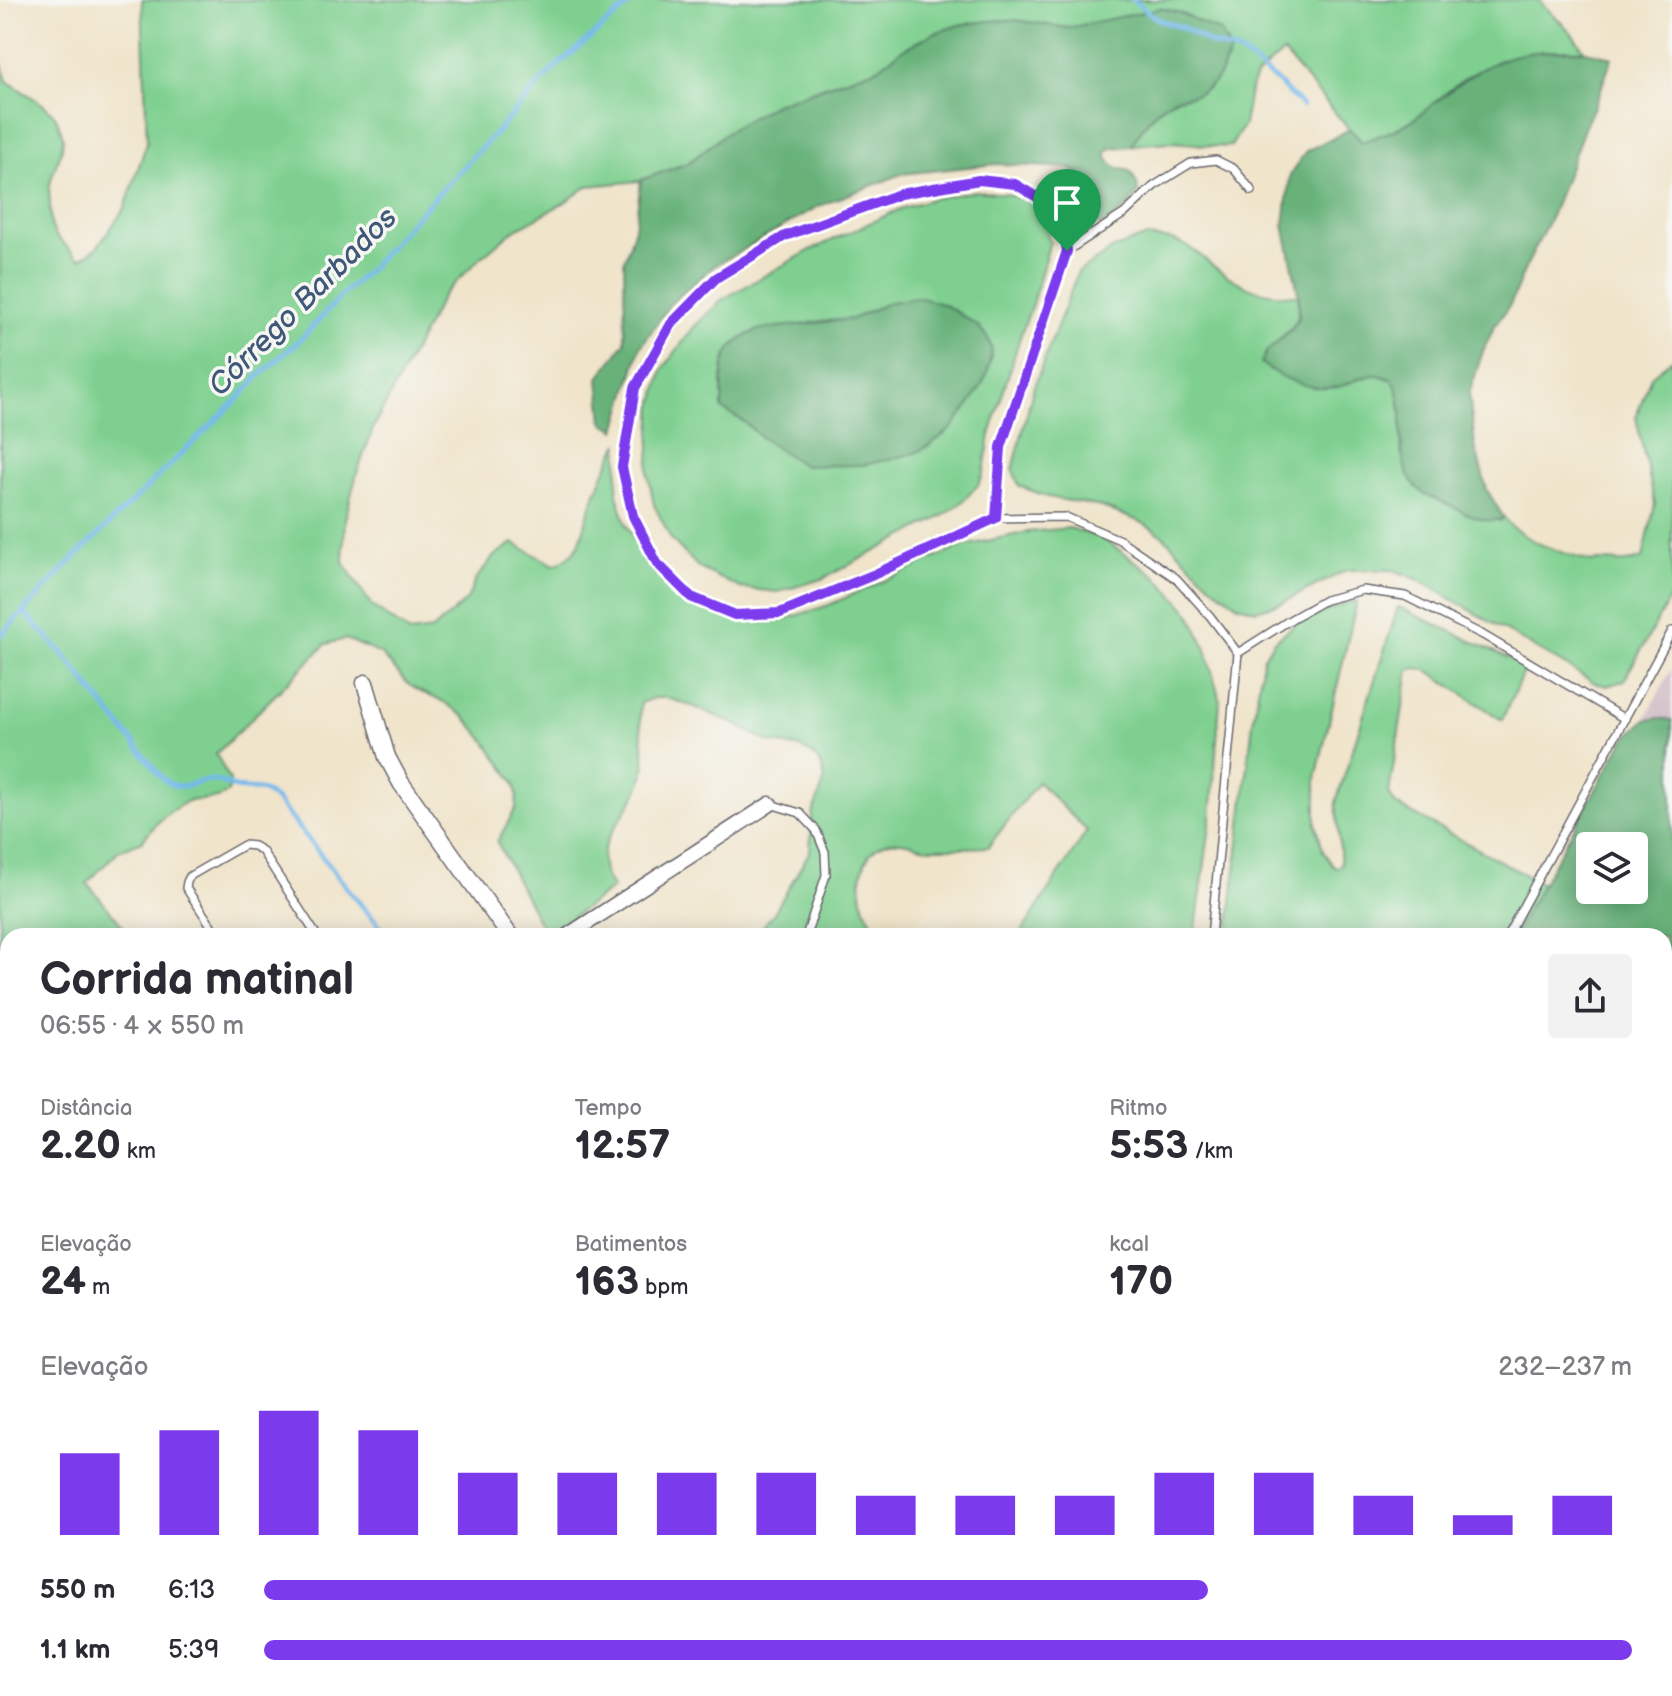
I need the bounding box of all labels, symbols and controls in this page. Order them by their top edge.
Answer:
pin [1033,169,1101,251]
icon: arrive [1045,181,1089,225]
water label: Córrego Barbados [201,200,405,404]
map controls [1576,832,1648,904]
button: layers [1576,832,1648,904]
text: Corrida matinal [40,954,354,1007]
button: share [1548,954,1632,1038]
text: 06:55 · 4 × 550 m [40,1011,244,1042]
text: Distância [40,1095,132,1122]
text: Tempo [575,1095,642,1122]
text: Ritmo [1109,1095,1168,1122]
text: 2.20 [40,1122,121,1170]
text: 12:57 [575,1122,670,1170]
text: 5:53 [1109,1122,1188,1170]
text: km [121,1138,156,1165]
text: /km [1188,1138,1233,1165]
text: Elevação [40,1231,132,1258]
text: Batimentos [575,1231,687,1258]
text: kcal [1109,1231,1149,1258]
text: 24 [40,1258,86,1306]
text: 163 [575,1258,639,1306]
text: 170 [1109,1258,1173,1306]
text: m [86,1274,110,1301]
text: bpm [639,1274,688,1301]
text: Elevação [40,1352,148,1383]
text: 232–237 m [1498,1352,1632,1383]
text: 550 m [40,1575,115,1606]
text: 6:13 [168,1575,215,1606]
text: 1.1 km [40,1635,110,1666]
text: 5:39 [168,1635,219,1666]

